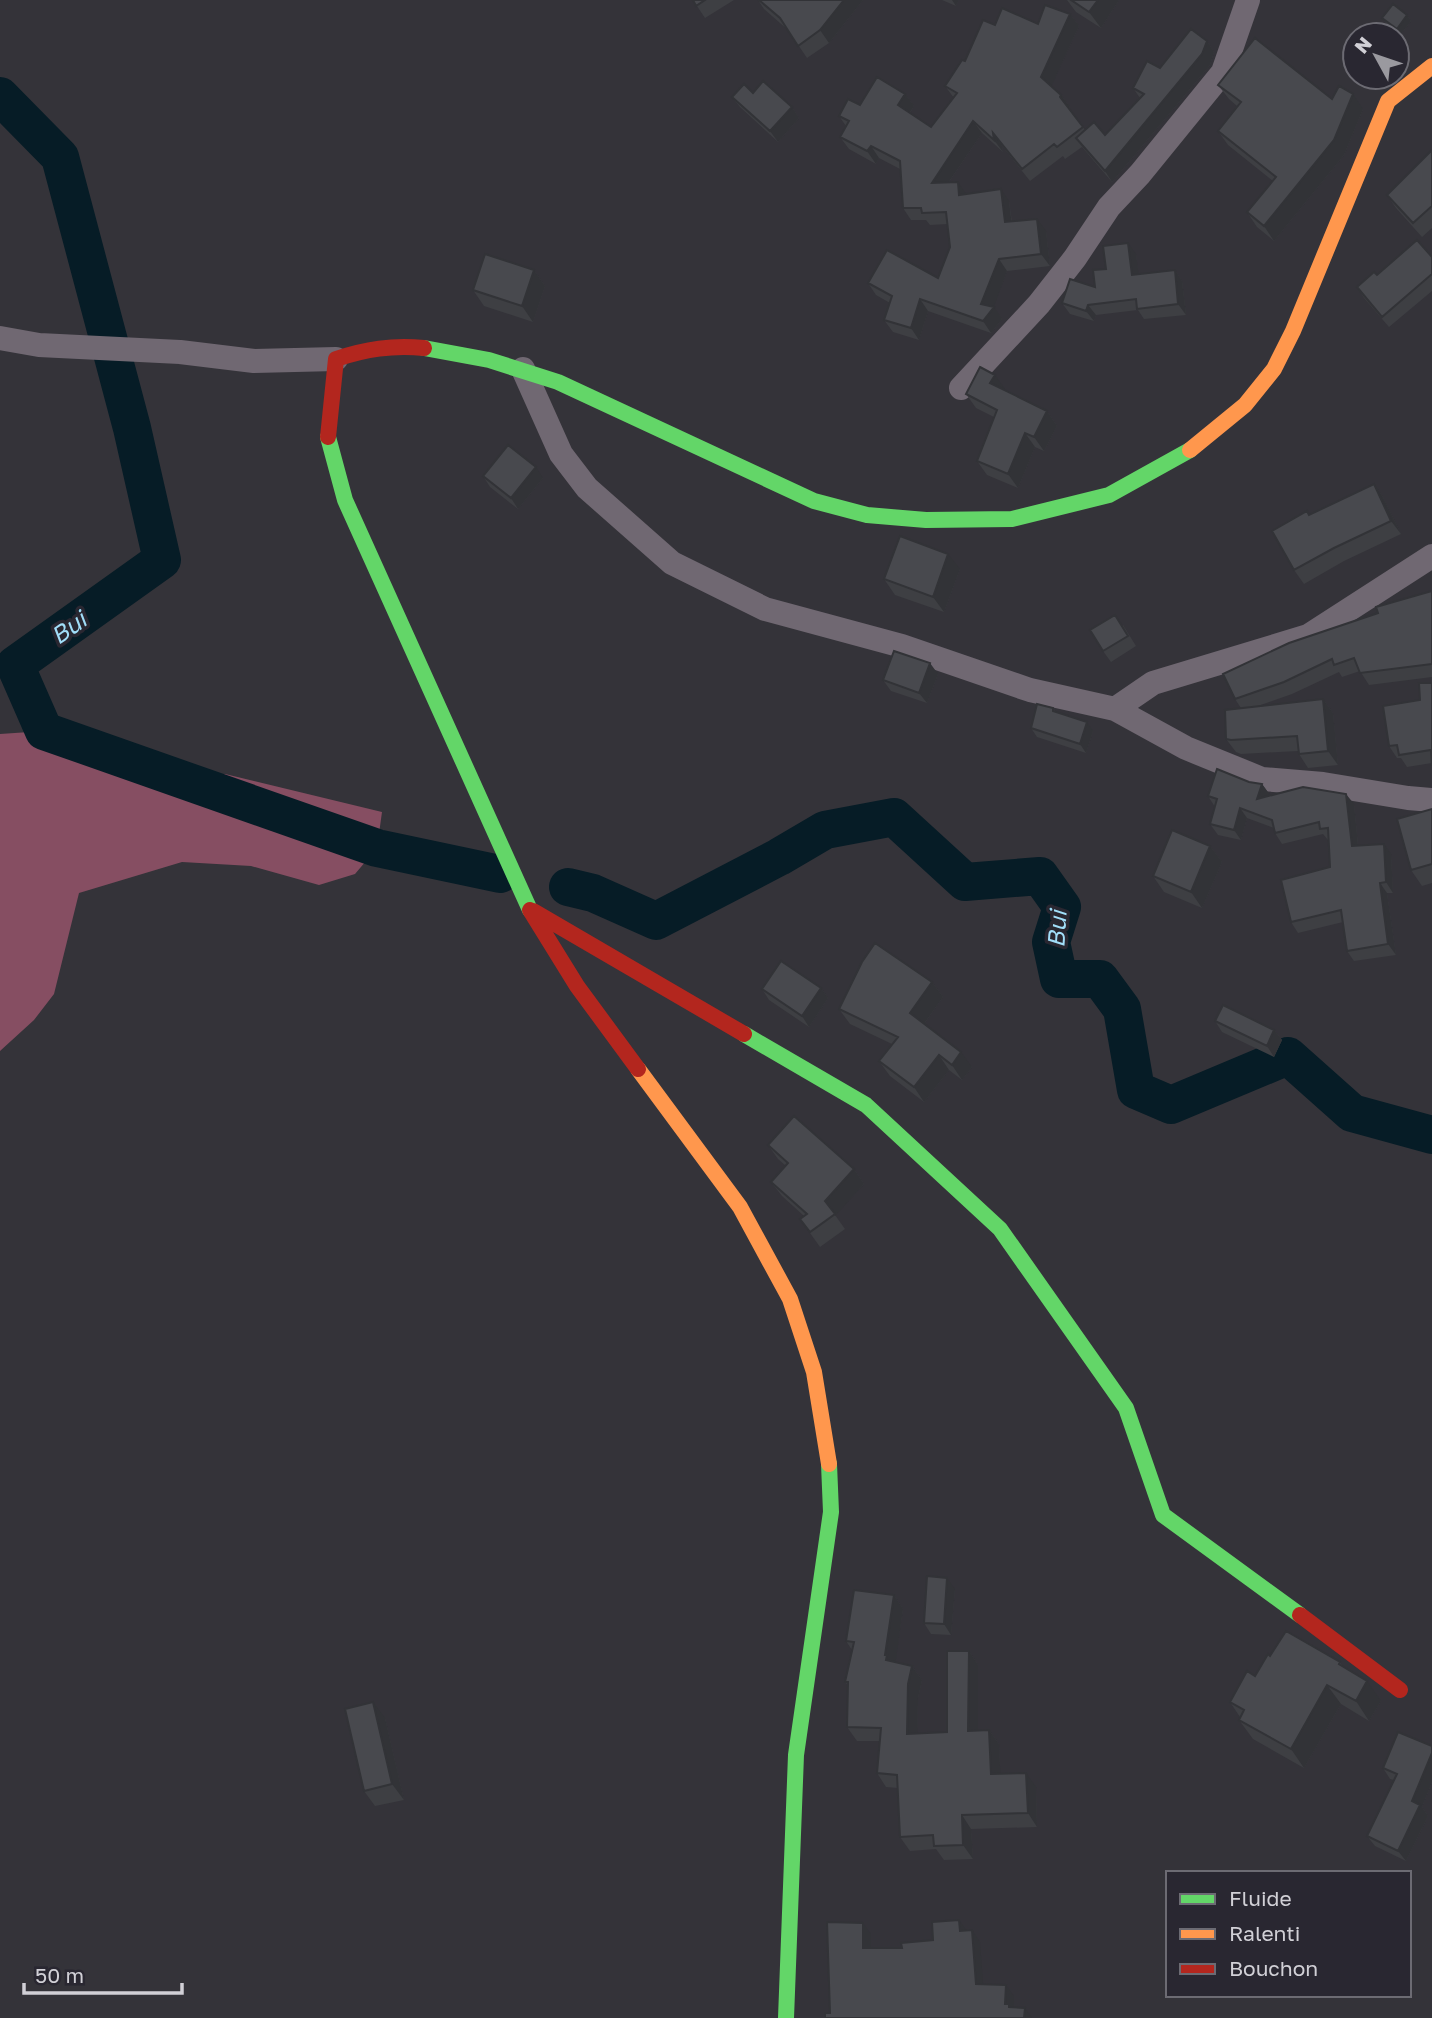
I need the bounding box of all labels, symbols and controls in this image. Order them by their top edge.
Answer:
north arrow [1341,21,1411,91]
text: N [1349,32,1376,58]
water label: Bui [45,603,94,650]
water label: Bui [1040,907,1072,948]
legend [1166,1871,1411,1997]
text: Fluide [1229,1885,1292,1911]
text: Ralenti [1229,1920,1300,1946]
scale bar [24,1952,182,1996]
text: Bouchon [1229,1955,1318,1981]
text: 50 m [35,1962,84,1988]

